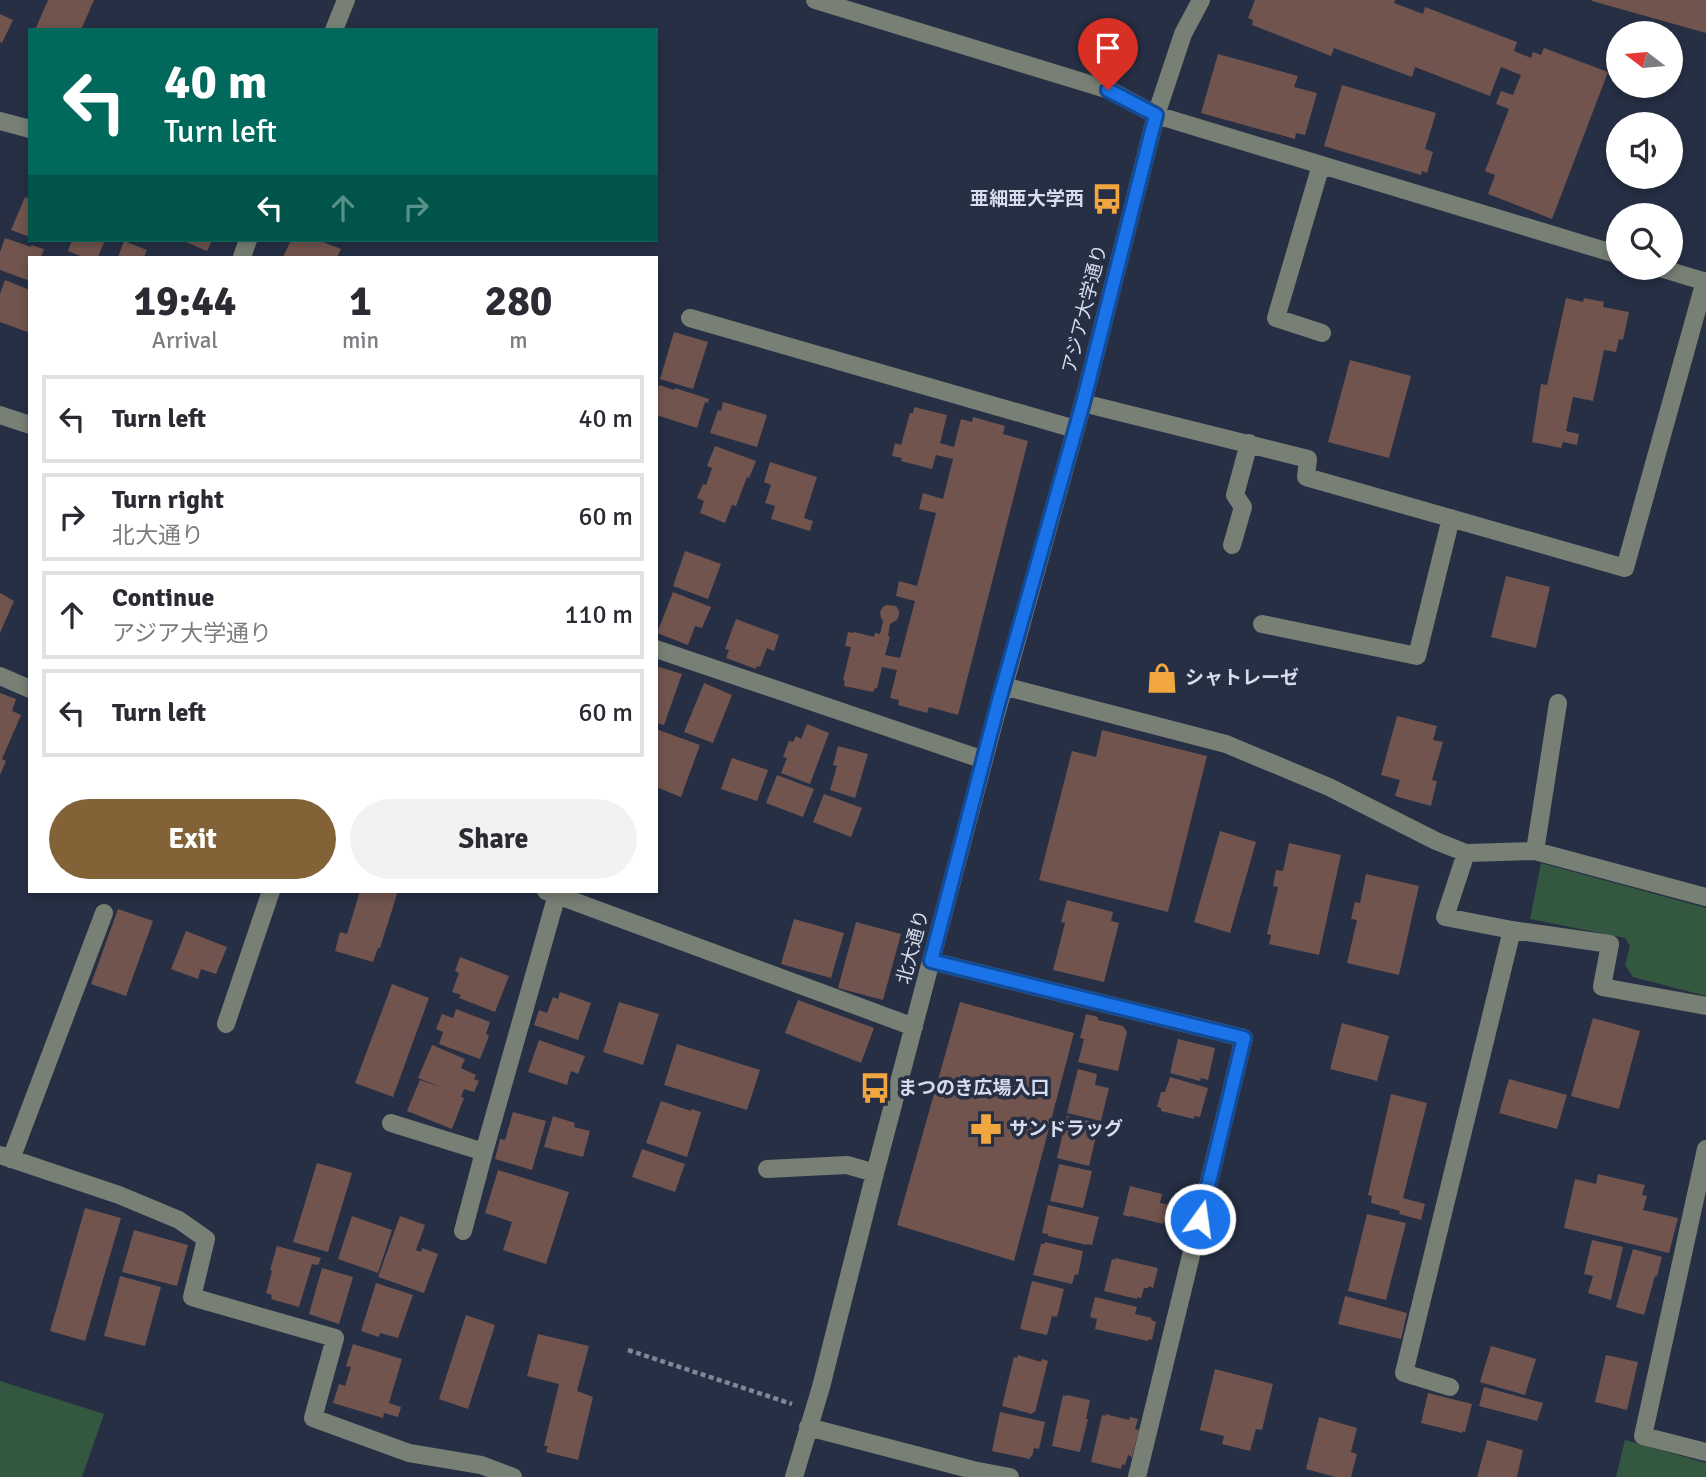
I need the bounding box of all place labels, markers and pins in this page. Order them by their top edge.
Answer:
pin [1078,18,1138,90]
bus stop icon: 亜細亜大学西 [1090,182,1124,216]
place label: 亜細亜大学西 [970,187,1084,211]
shop icon: シャトレーゼ [1145,661,1179,695]
place label: シャトレーゼ [1185,666,1299,690]
bus stop icon: まつのき広場入口 [858,1071,892,1105]
place label: まつのき広場入口 [898,1076,1049,1100]
pharmacy icon: サンドラッグ [969,1112,1003,1146]
place label: サンドラッグ [1009,1117,1123,1141]

